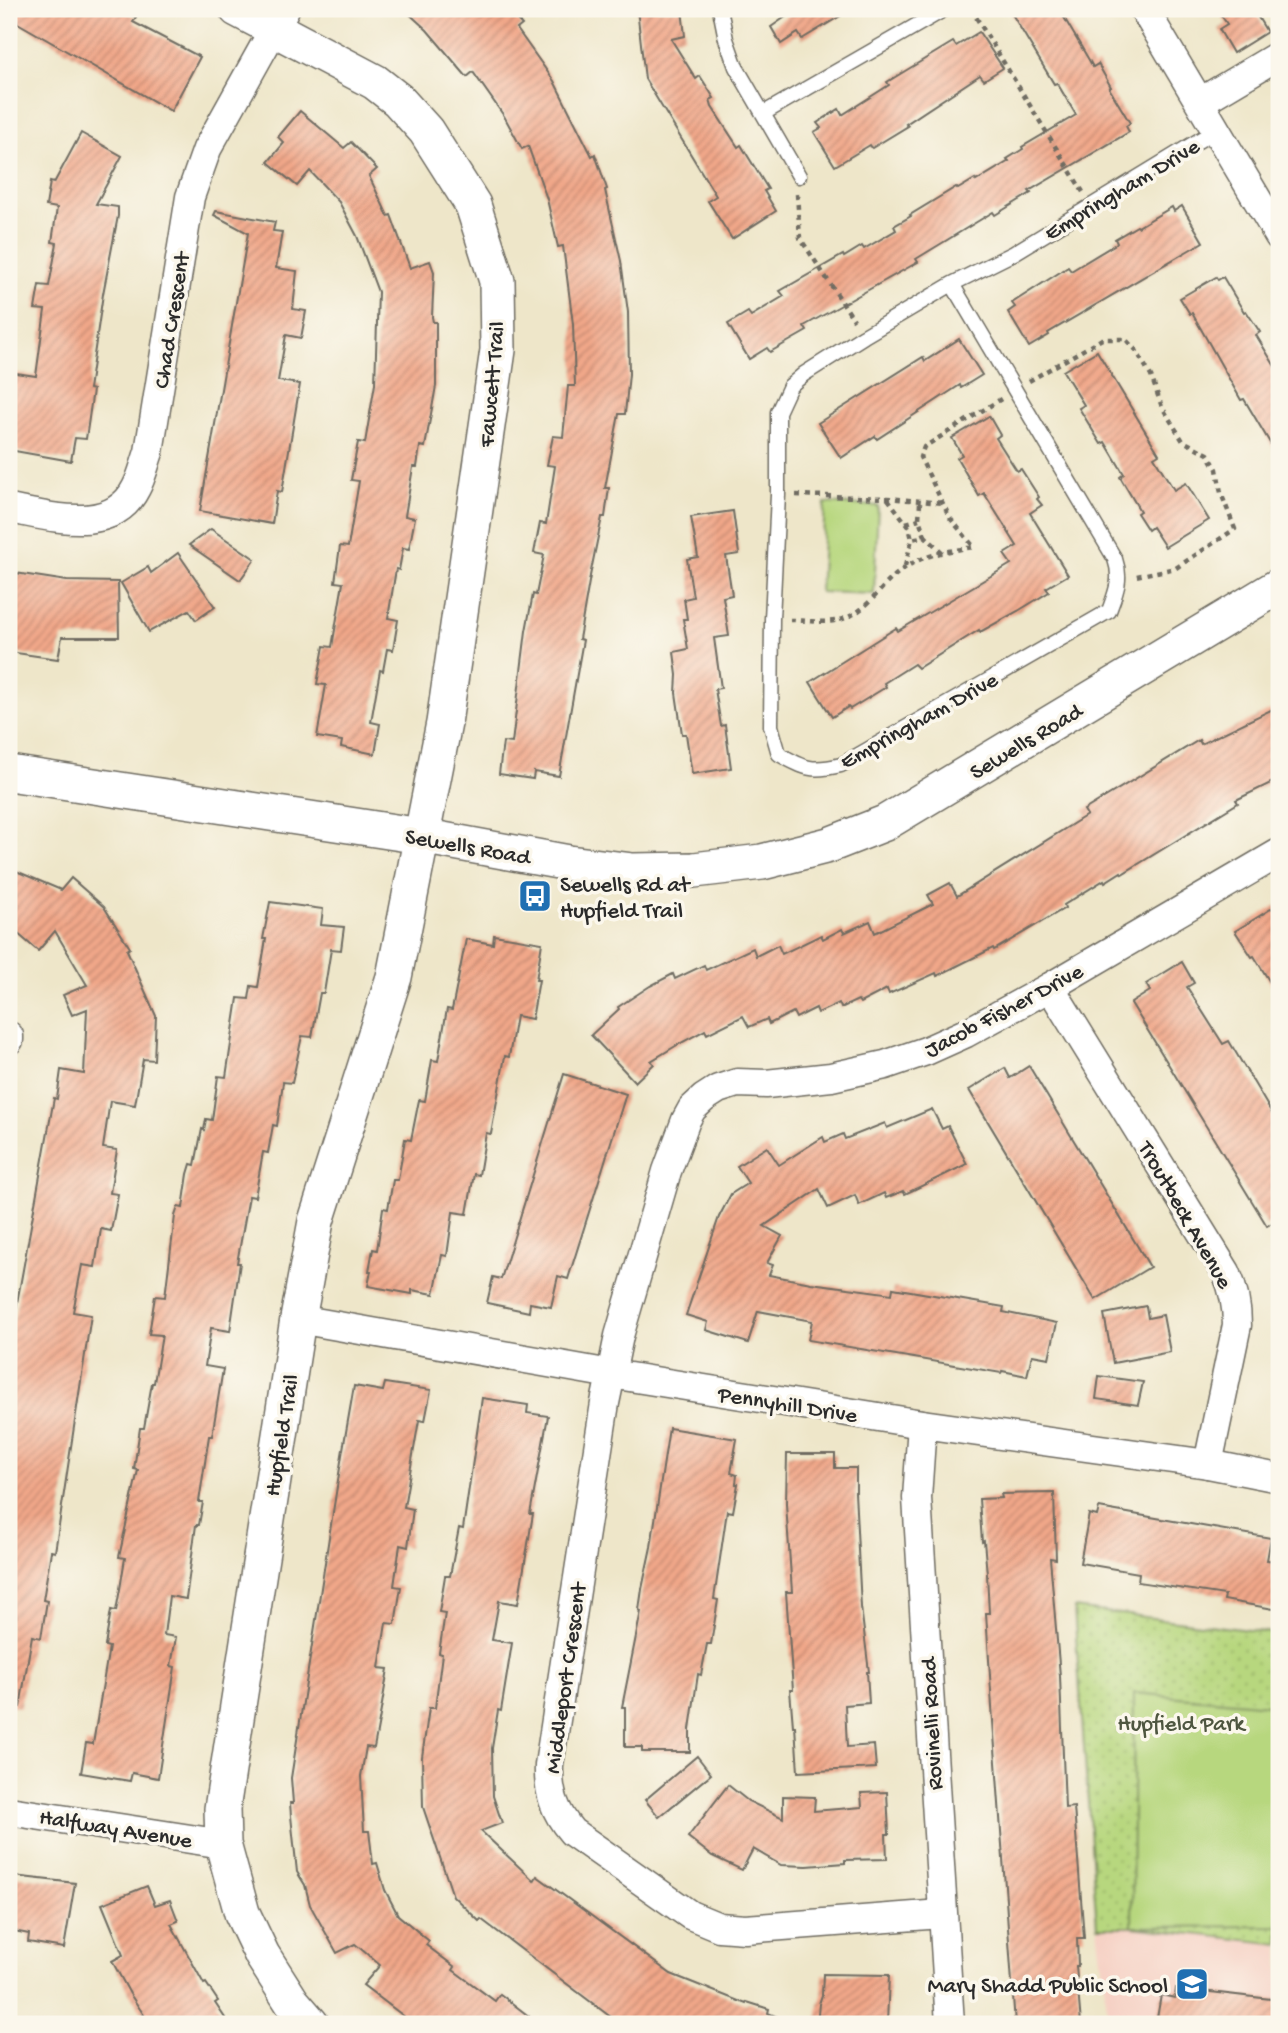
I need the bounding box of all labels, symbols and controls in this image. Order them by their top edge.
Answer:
street label: Empringham Drive [1040,133,1206,248]
street label: Chad Crescent [149,249,198,391]
street label: Fawcett Trail [474,320,512,449]
street label: Empringham Drive [836,667,1004,777]
street label: Sewells Road [966,698,1089,787]
street label: Sewells Road [403,824,534,873]
place label: Sewells Rd at Hupfield Trail [560,873,691,926]
bus stop icon: Sewells Rd at Hupfield Trail [516,877,554,915]
street label: Jacob Fisher Drive [921,958,1089,1065]
street label: Troutbeck Avenue [1130,1135,1238,1295]
street label: Hupfield Trail [261,1373,306,1498]
street label: Pennyhill Drive [715,1382,860,1431]
street label: Middleport Crescent [541,1580,594,1775]
street label: Rovinelli Road [916,1655,950,1791]
park label: Hupfield Park [1118,1712,1247,1739]
street label: Halfway Avenue [37,1805,195,1856]
school or university icon: Mary Shadd Public School [1173,1965,1211,2003]
place label: Mary Shadd Public School [927,1974,1168,2001]

